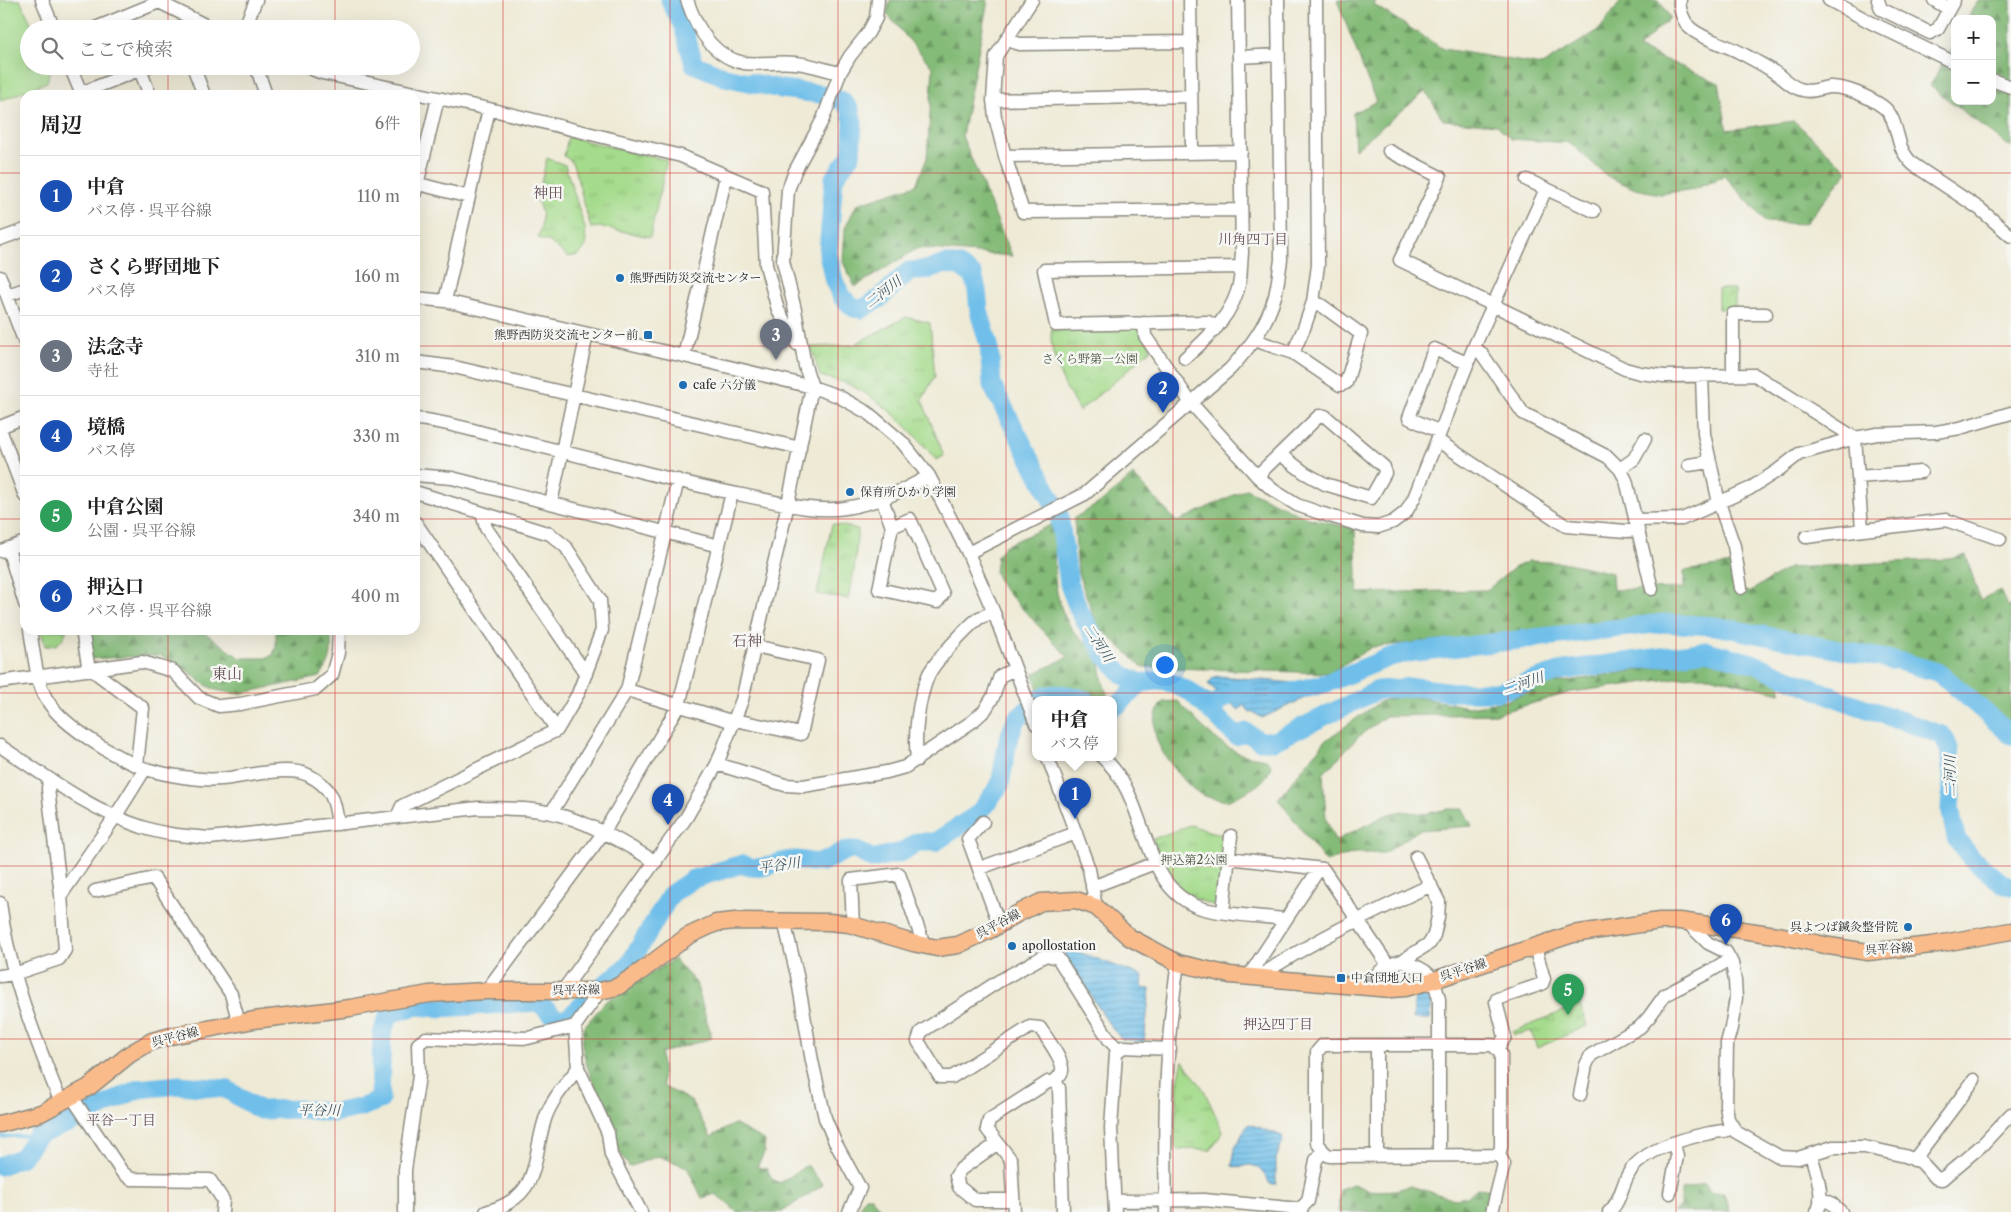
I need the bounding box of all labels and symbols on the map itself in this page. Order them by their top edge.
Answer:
district label: 神田 [533,183,563,202]
district label: 川角四丁目 [1218,230,1288,248]
place label: 熊野西防災交流センター [630,270,762,285]
water label: 二河川 [861,271,907,312]
marker: 熊野西防災交流センター [614,272,626,284]
pin: 3 [760,319,792,360]
place label: 熊野西防災交流センター前 [494,327,638,342]
marker: 熊野西防災交流センター前 [642,329,654,341]
park label: さくら野第一公園 [1042,351,1138,366]
pin: 2 [1147,372,1179,413]
place label: cafe 六分儀 [693,377,756,392]
marker: cafe 六分儀 [677,379,689,391]
place label: 保育所ひかり学園 [860,484,956,499]
marker: 保育所ひかり学園 [844,486,856,498]
water label: 二河川 [1080,620,1119,667]
district label: 石神 [732,631,762,650]
your location [1152,652,1178,678]
district label: 東山 [212,664,242,683]
water label: 二河川 [1500,667,1548,698]
water label: 二河川 [1941,753,1959,797]
pin: 1 [1059,778,1091,819]
pin: 4 [652,784,684,825]
park label: 押込第2公園 [1161,852,1227,867]
water label: 平谷川 [757,853,803,877]
pin: 6 [1710,904,1742,945]
street label: 呉平谷線 [973,906,1022,941]
place label: 呉よつば鍼灸整骨院 [1790,919,1898,934]
marker: 呉よつば鍼灸整骨院 [1902,921,1914,933]
place label: apollostation [1022,938,1097,953]
marker: apollostation [1006,940,1018,952]
street label: 呉平谷線 [1865,940,1913,957]
street label: 呉平谷線 [1438,955,1488,984]
place label: 中倉団地入口 [1351,970,1423,985]
marker: 中倉団地入口 [1335,972,1347,984]
pin: 5 [1552,974,1584,1015]
street label: 呉平谷線 [552,982,600,997]
district label: 押込四丁目 [1243,1015,1313,1033]
street label: 呉平谷線 [150,1023,200,1050]
water label: 平谷川 [298,1101,342,1119]
district label: 平谷一丁目 [86,1111,156,1129]

